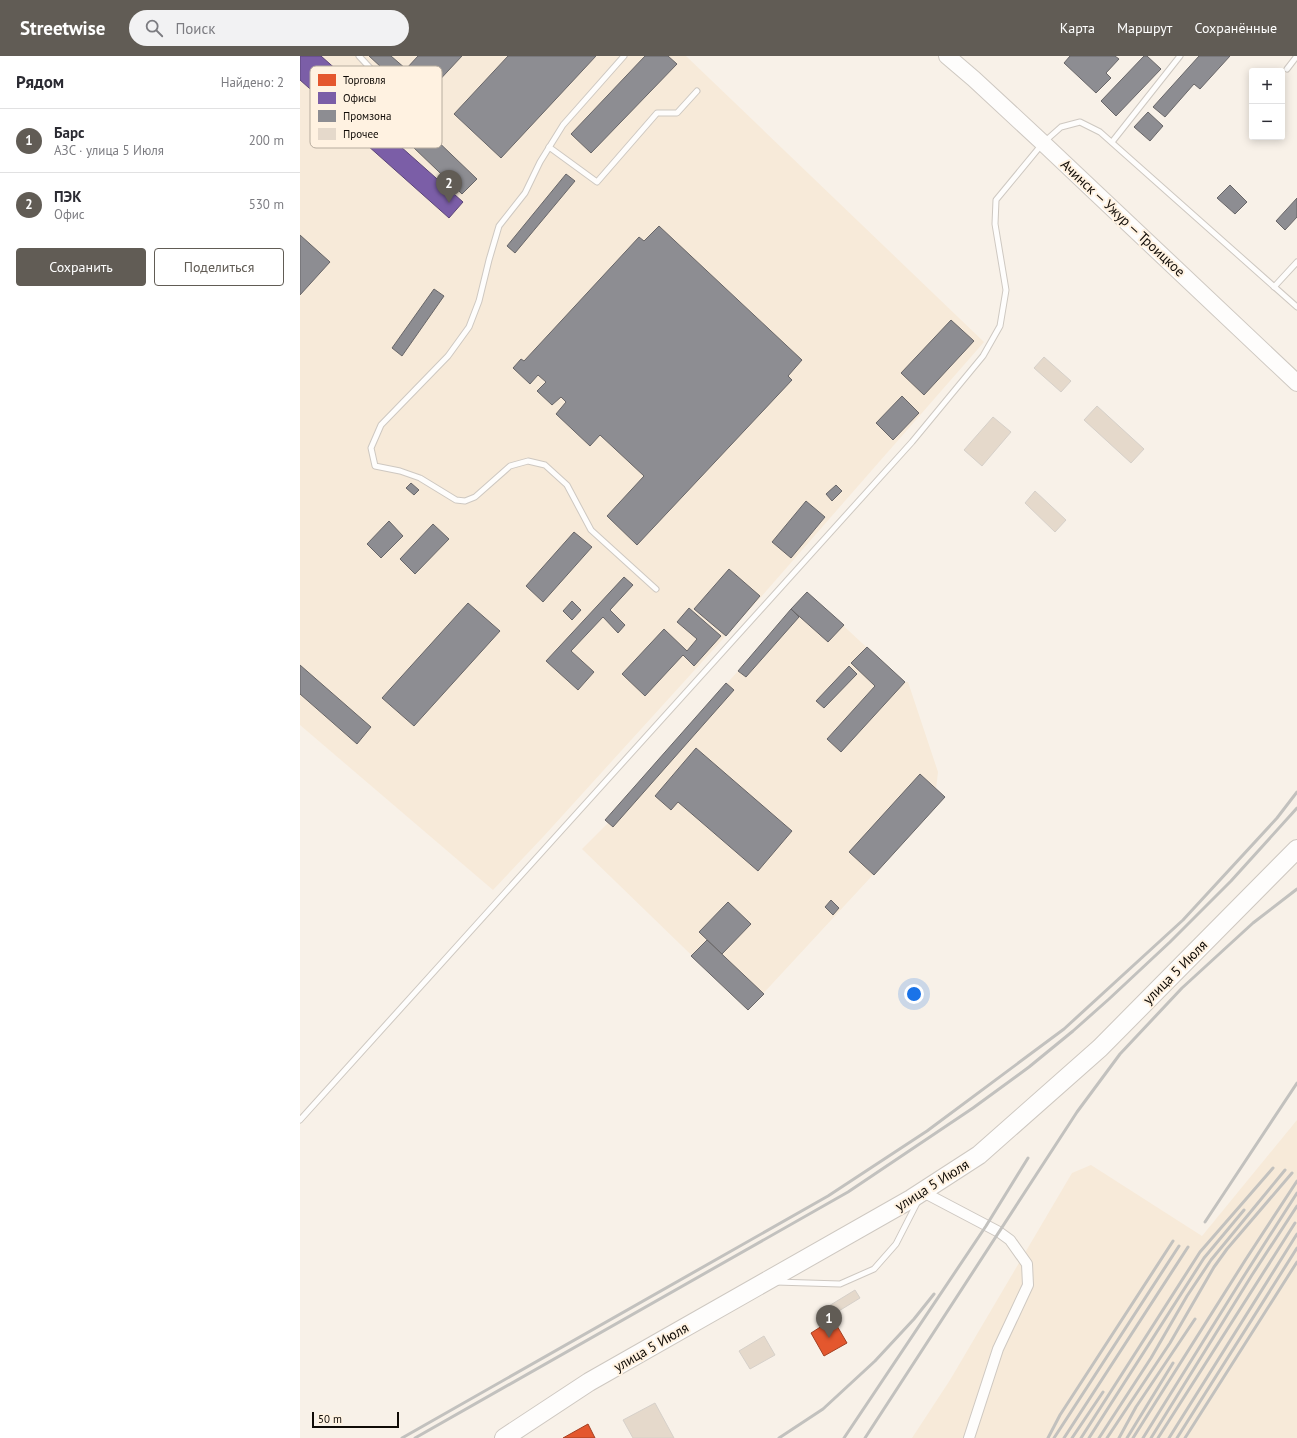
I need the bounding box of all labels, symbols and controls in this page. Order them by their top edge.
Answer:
search box [129,10,409,46]
text: Streetwise [20,16,105,40]
icon: search [143,17,165,39]
text: Поиск [175,19,215,38]
text: Карта [1060,19,1095,37]
text: Маршрут [1117,19,1172,37]
text: Сохранённые [1194,19,1277,37]
legend [310,66,442,148]
map controls [1249,68,1285,140]
button: + [1249,68,1285,104]
text: Рядом [16,71,64,93]
text: Торговля [343,73,386,87]
text: Найдено: 2 [221,74,284,91]
text: Офисы [343,91,376,105]
button: − [1249,104,1285,140]
text: Промзона [343,109,391,123]
text: Барс [54,123,85,142]
text: Прочее [343,127,379,141]
text: 1 [25,132,33,149]
text: 200 m [249,132,284,149]
text: АЗС · улица 5 Июля [54,142,164,159]
street label: Ачинск — Ужур — Троицкое [1057,156,1189,280]
pin: 2 [436,170,462,203]
text: ПЭК [54,187,82,206]
text: 2 [25,196,33,213]
text: 530 m [249,196,284,213]
text: Офис [54,206,85,223]
button: Сохранить [16,248,146,286]
button: Поделиться [154,248,284,286]
street label: улица 5 Июля [1139,936,1211,1008]
your location [904,984,924,1004]
street label: улица 5 Июля [892,1155,972,1215]
pin: 1 [816,1305,842,1338]
street label: улица 5 Июля [610,1318,692,1376]
scale bar [312,1410,399,1429]
text: 50 m [318,1412,342,1426]

